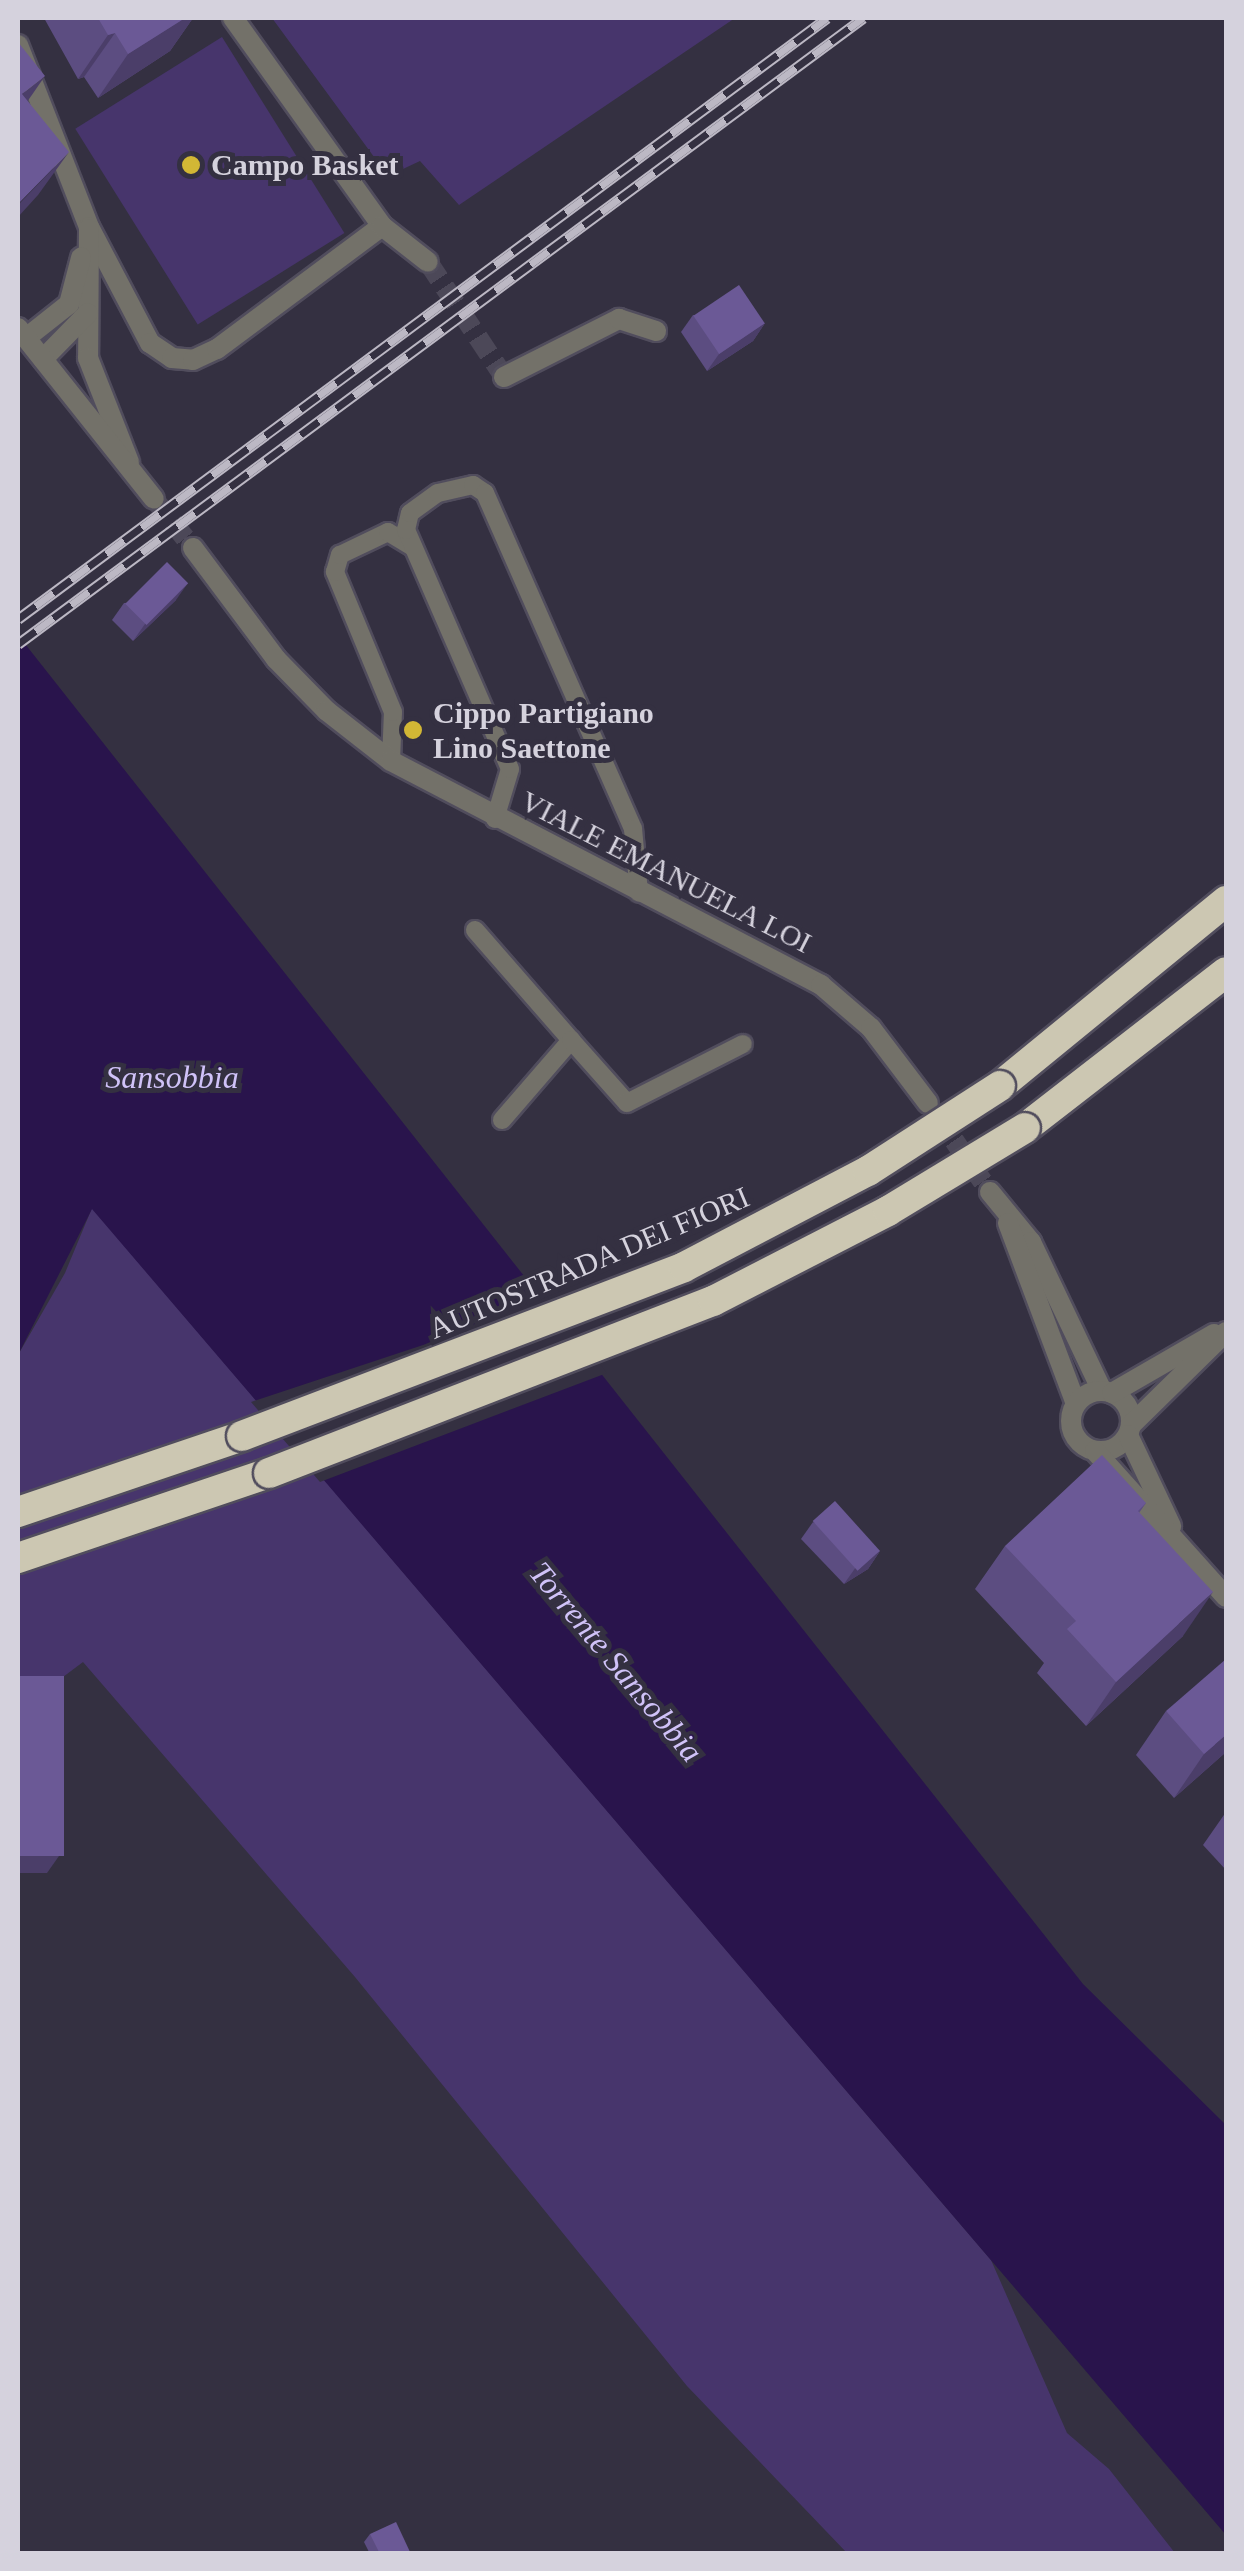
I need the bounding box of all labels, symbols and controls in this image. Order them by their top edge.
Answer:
place label: Campo Basket [211,147,399,183]
marker: Campo Basket [180,154,202,176]
place label: Cippo Partigiano Lino Saettone [433,695,654,766]
marker: Cippo Partigiano Lino Saettone [402,719,424,741]
street label: VIALE EMANUELA LOI [514,783,818,961]
water label: Sansobbia [105,1058,239,1096]
street label: AUTOSTRADA DEI FIORI [423,1179,755,1347]
water label: Torrente Sansobbia [521,1554,711,1770]

